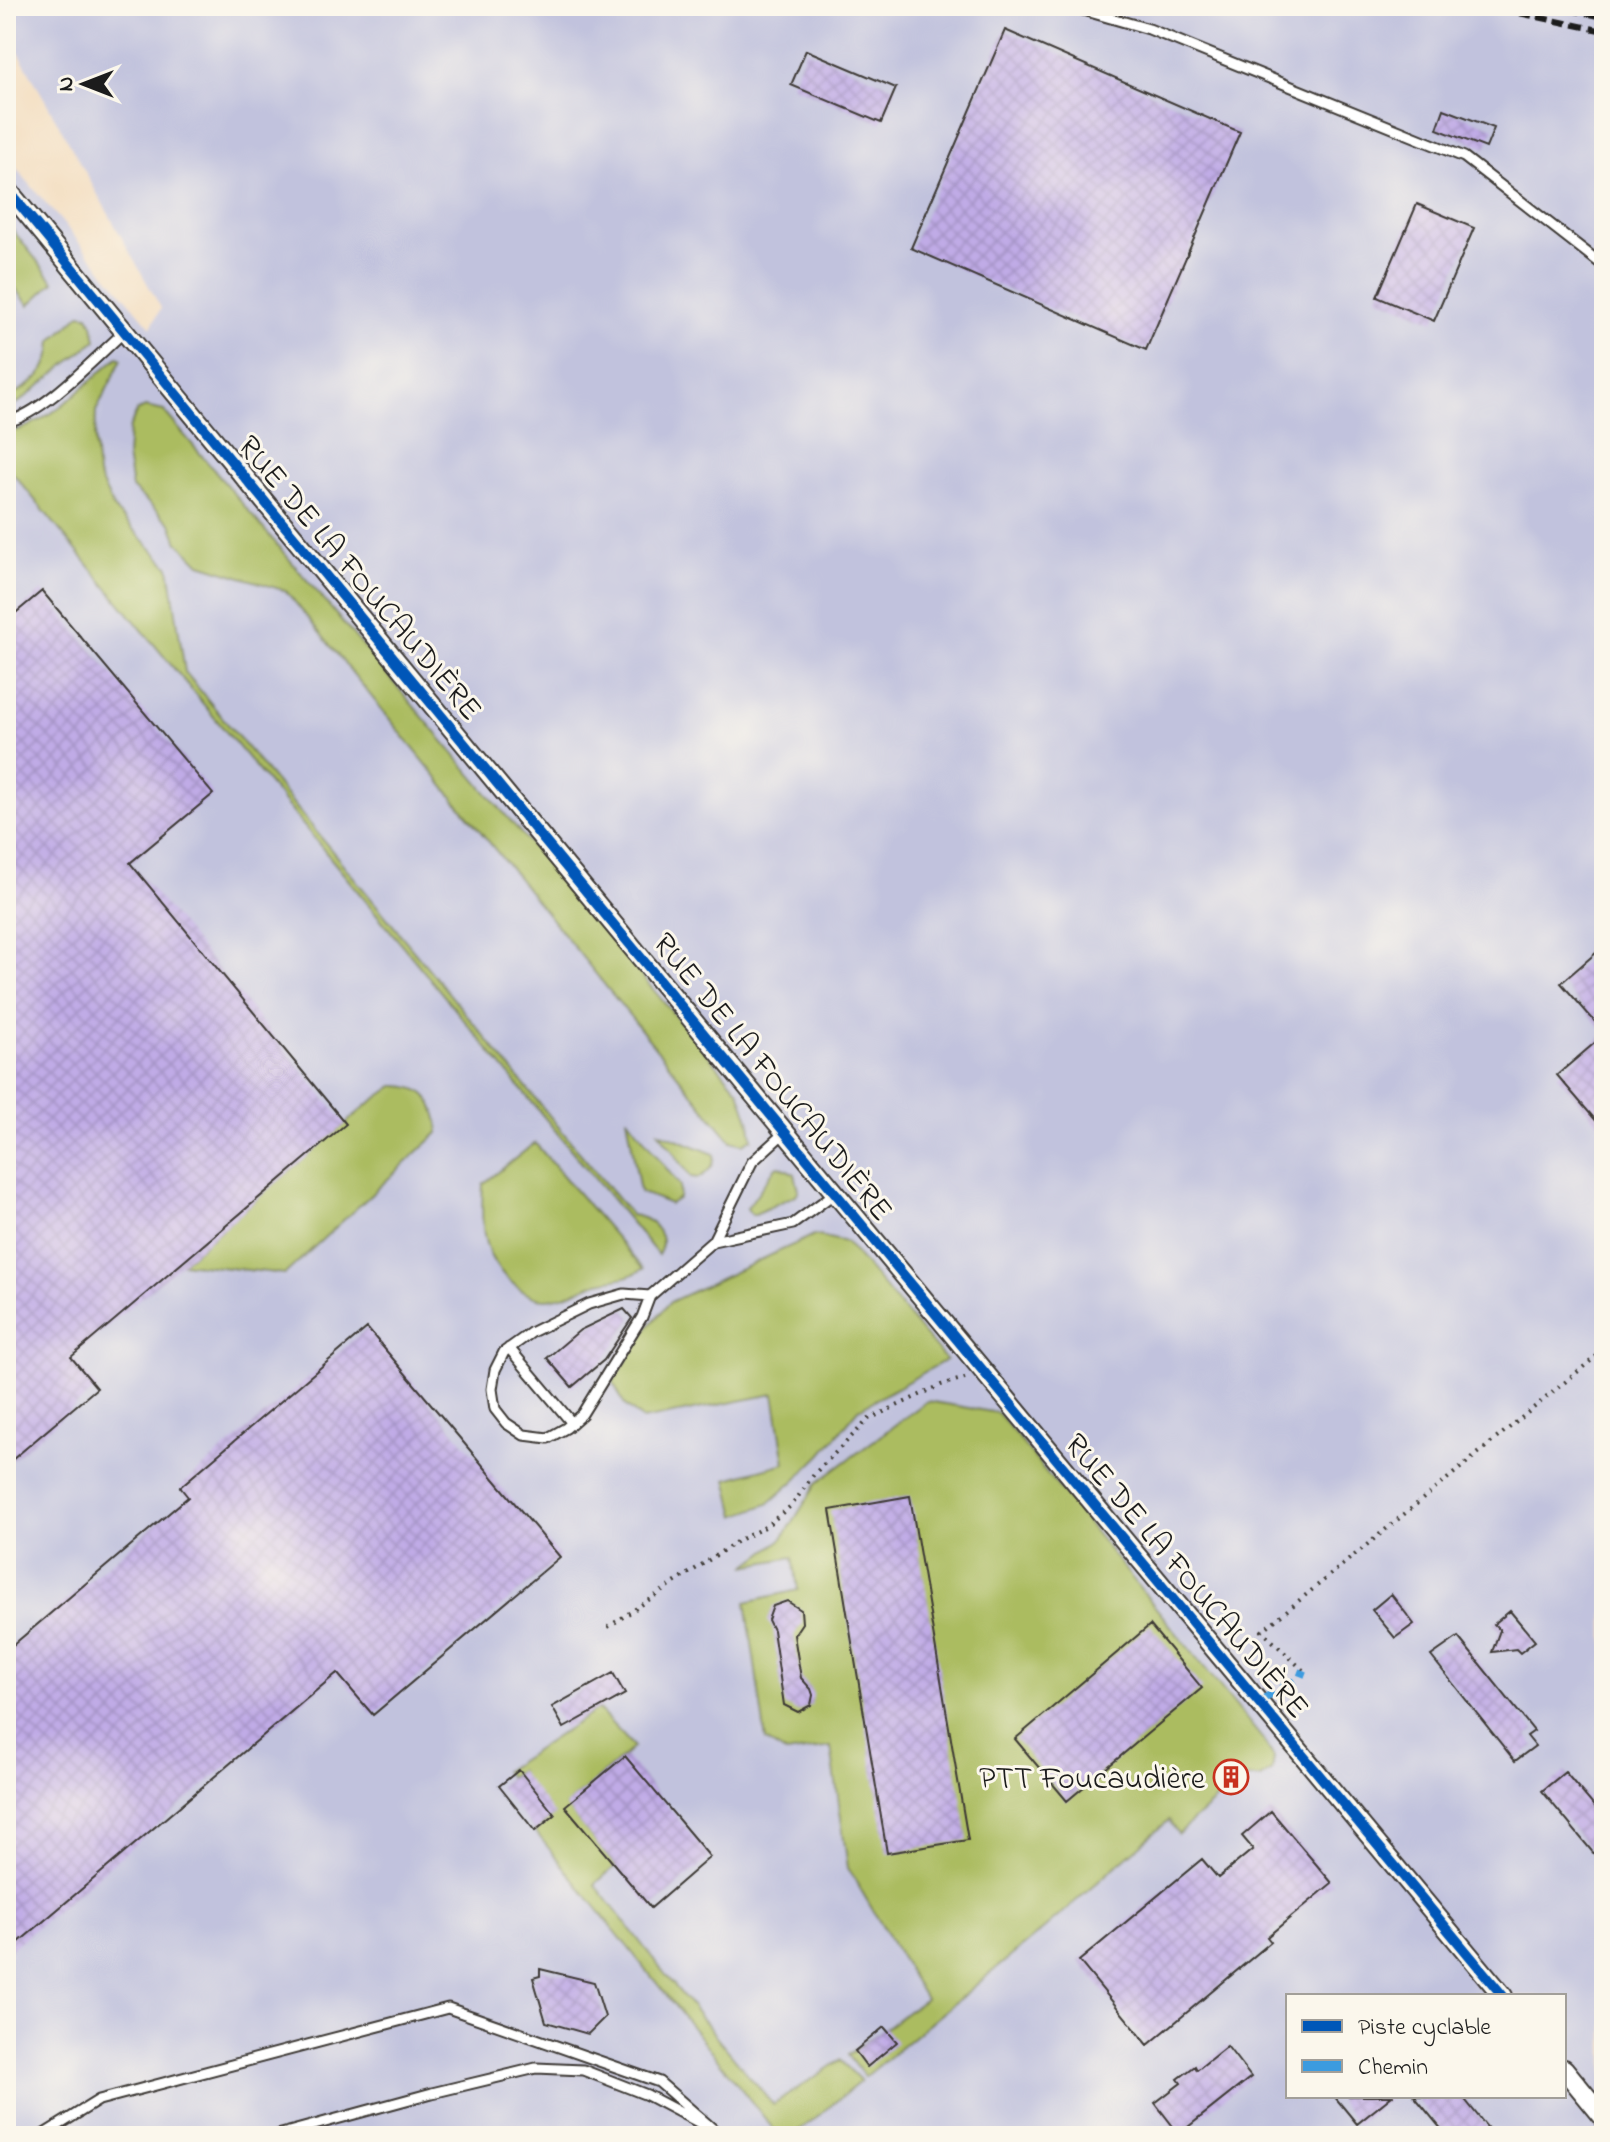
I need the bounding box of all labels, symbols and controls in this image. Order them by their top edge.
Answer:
north arrow [44,44,124,124]
text: N [51,77,83,91]
street label: RUE DE LA FOUCAUDIÈRE [225,426,492,732]
street label: RUE DE LA FOUCAUDIÈRE [640,923,903,1233]
street label: RUE DE LA FOUCAUDIÈRE [1052,1424,1319,1730]
place label: PTT Foucaudière [979,1757,1206,1804]
building icon: PTT Foucaudière [1212,1758,1250,1796]
legend [1286,1994,1566,2098]
text: Piste cyclable [1358,2011,1491,2047]
text: Chemin [1358,2051,1428,2086]

